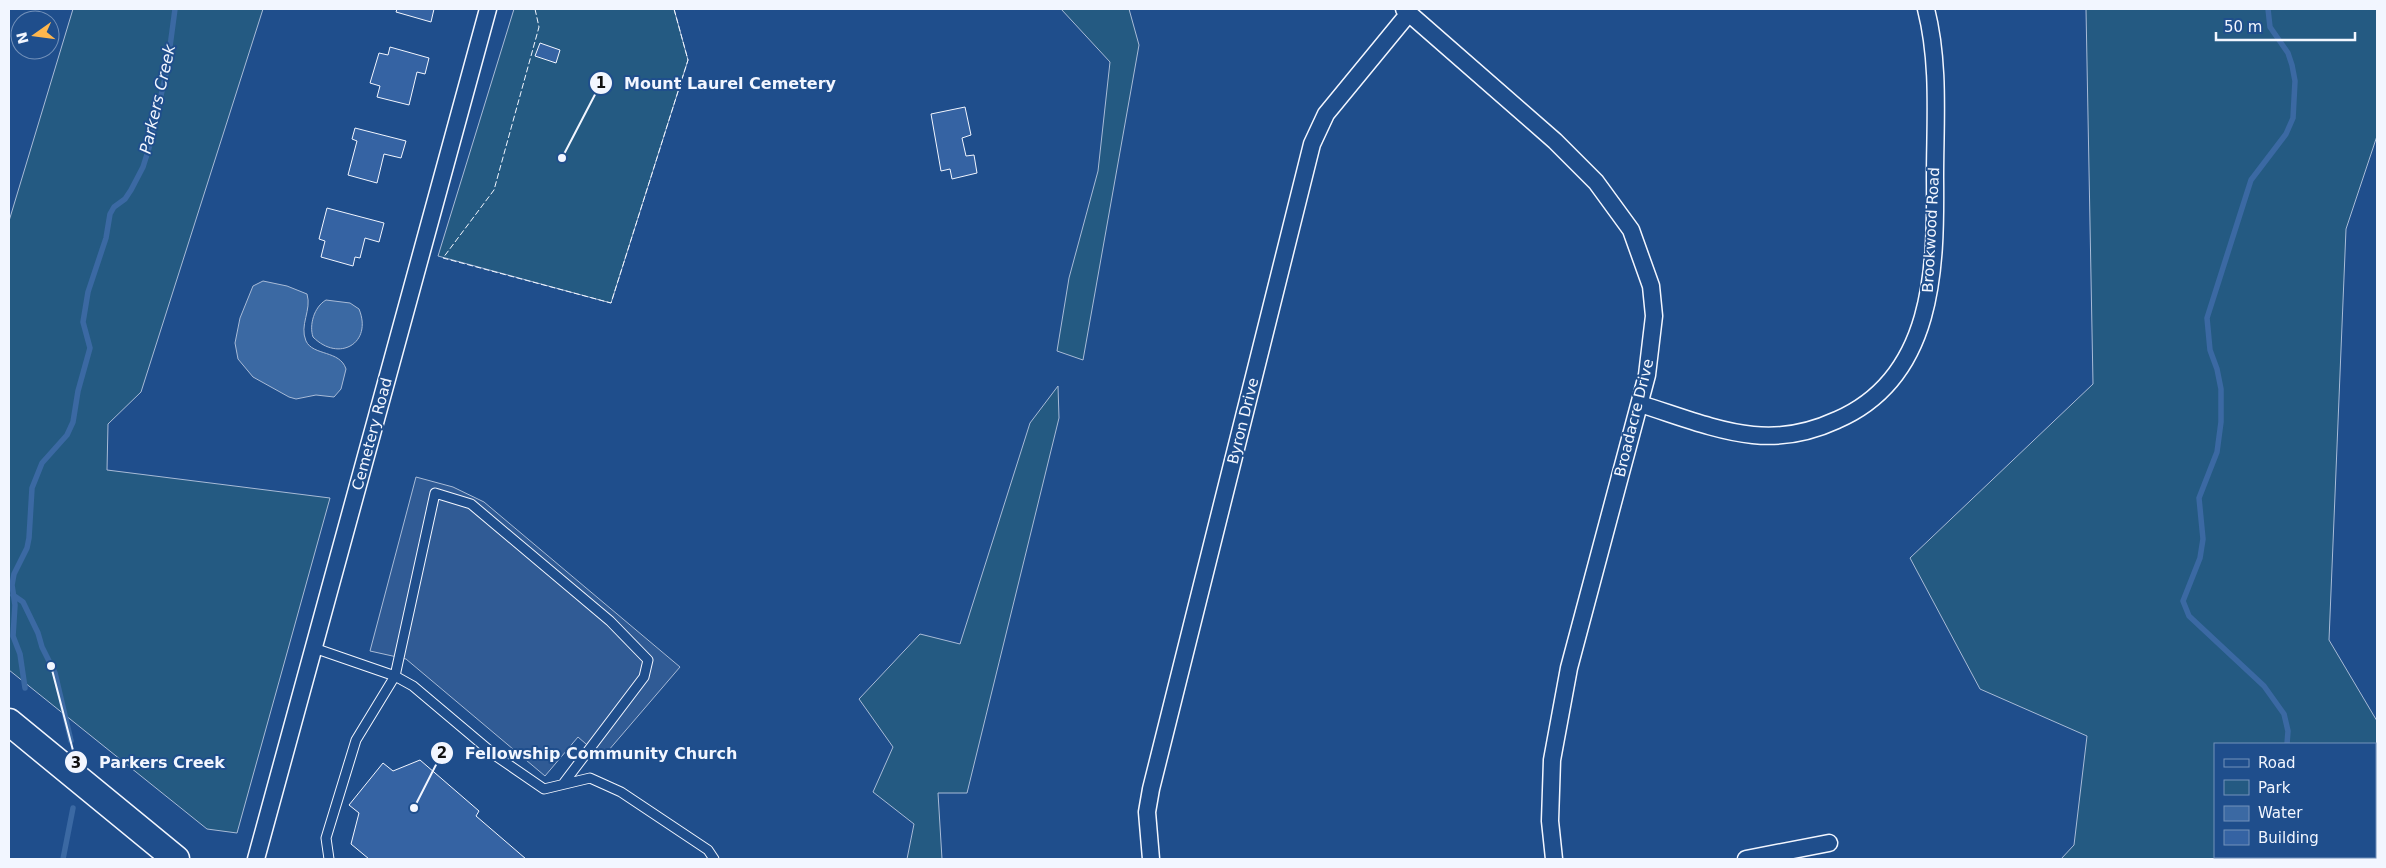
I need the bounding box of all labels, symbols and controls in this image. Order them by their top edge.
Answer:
north arrow [10,10,60,60]
scale bar [2216,10,2355,42]
text: 50 m [2224,18,2262,36]
text: N [13,31,32,46]
water label: Parkers Creek [136,42,179,156]
callout: Mount Laurel Cemetery [589,68,846,99]
text: 1 [596,74,606,92]
text: Mount Laurel Cemetery [624,74,837,93]
street label: Brookwood Road [1919,167,1943,293]
street label: Broadacre Drive [1611,357,1657,479]
street label: Cemetery Road [348,376,396,492]
street label: Byron Drive [1224,376,1262,466]
callout: Fellowship Community Church [429,738,747,769]
legend [2214,743,2376,858]
text: 2 [437,744,447,762]
text: Fellowship Community Church [465,744,737,763]
callout: Parkers Creek [64,747,235,778]
text: Parkers Creek [99,753,225,772]
text: 3 [71,754,81,772]
text: Road [2258,754,2296,772]
text: Park [2258,779,2291,797]
text: Water [2258,804,2303,822]
text: Building [2258,829,2319,847]

